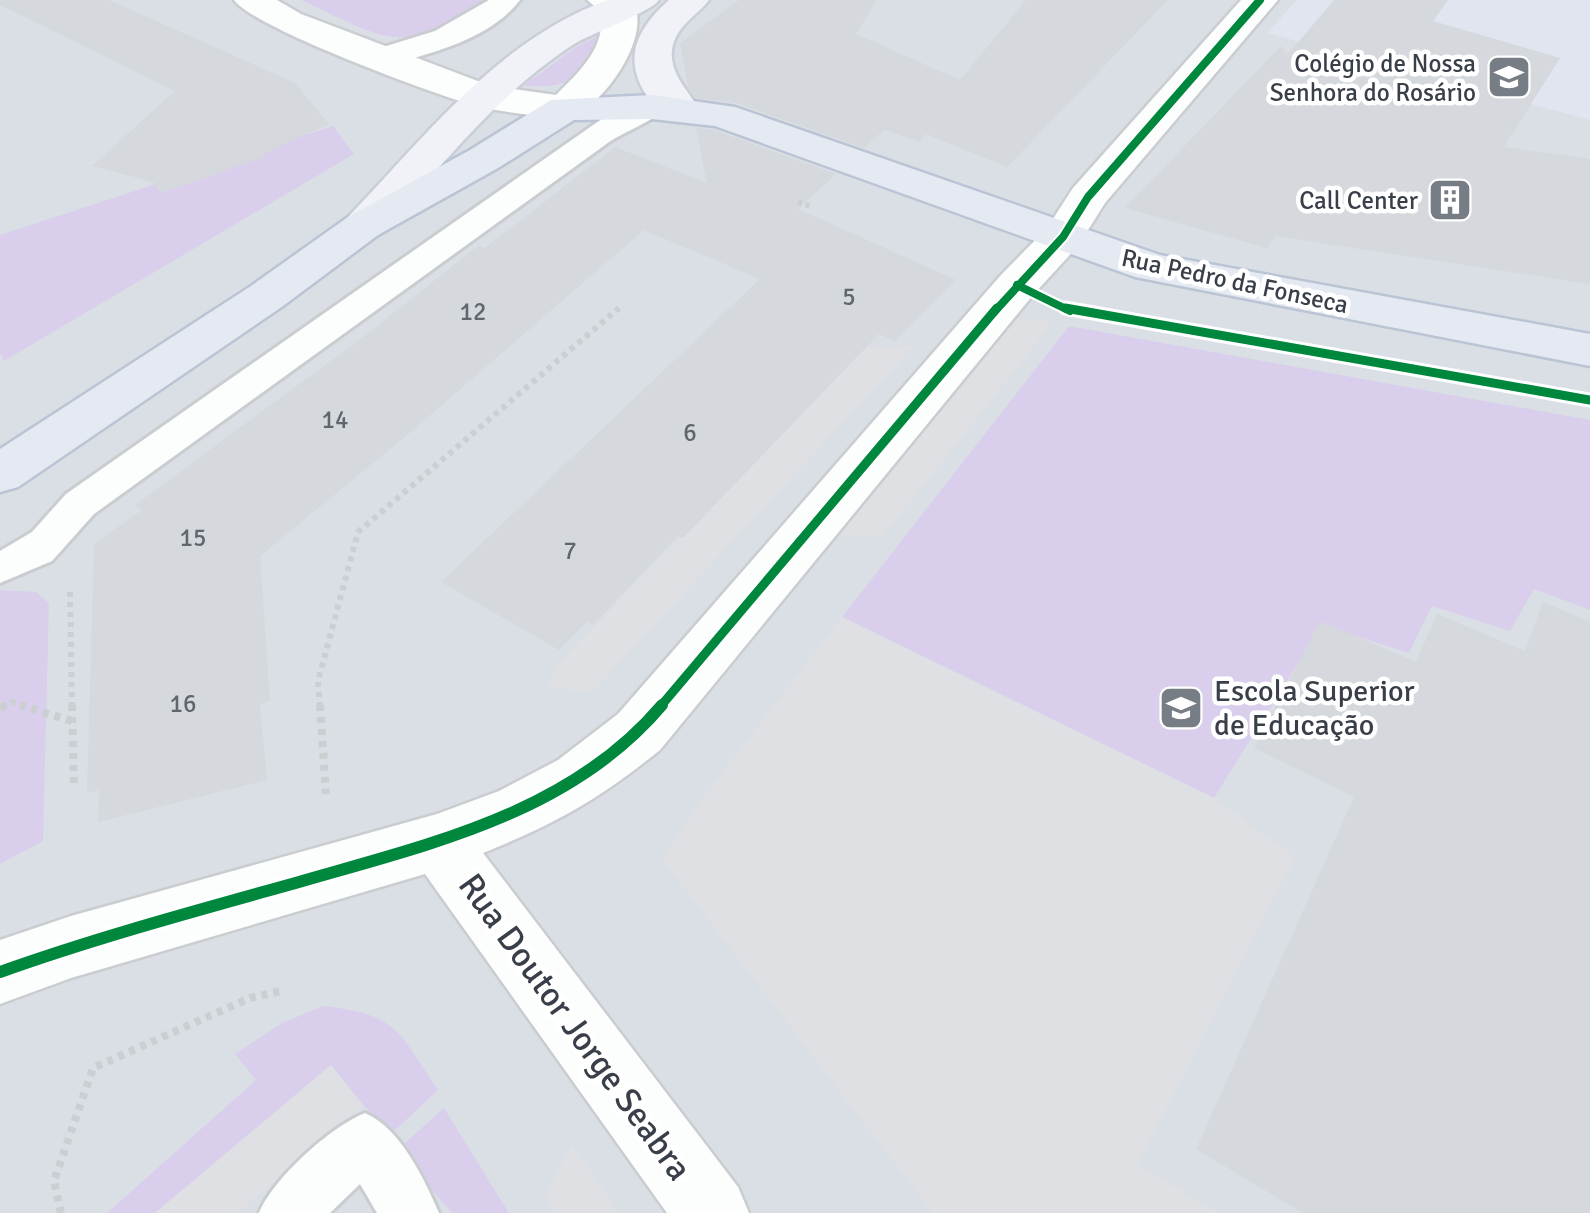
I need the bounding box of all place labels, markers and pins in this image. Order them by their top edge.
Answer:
place label: Colégio de Nossa Senhora do Rosário [1270,48,1476,108]
school or university icon: Colégio de Nossa Senhora do Rosário [1486,54,1532,100]
building icon: Call Center [1427,177,1473,223]
place label: Call Center [1299,185,1419,216]
place label: Escola Superior de Educação [1214,673,1415,744]
school or university icon: Escola Superior de Educação [1158,685,1204,731]

